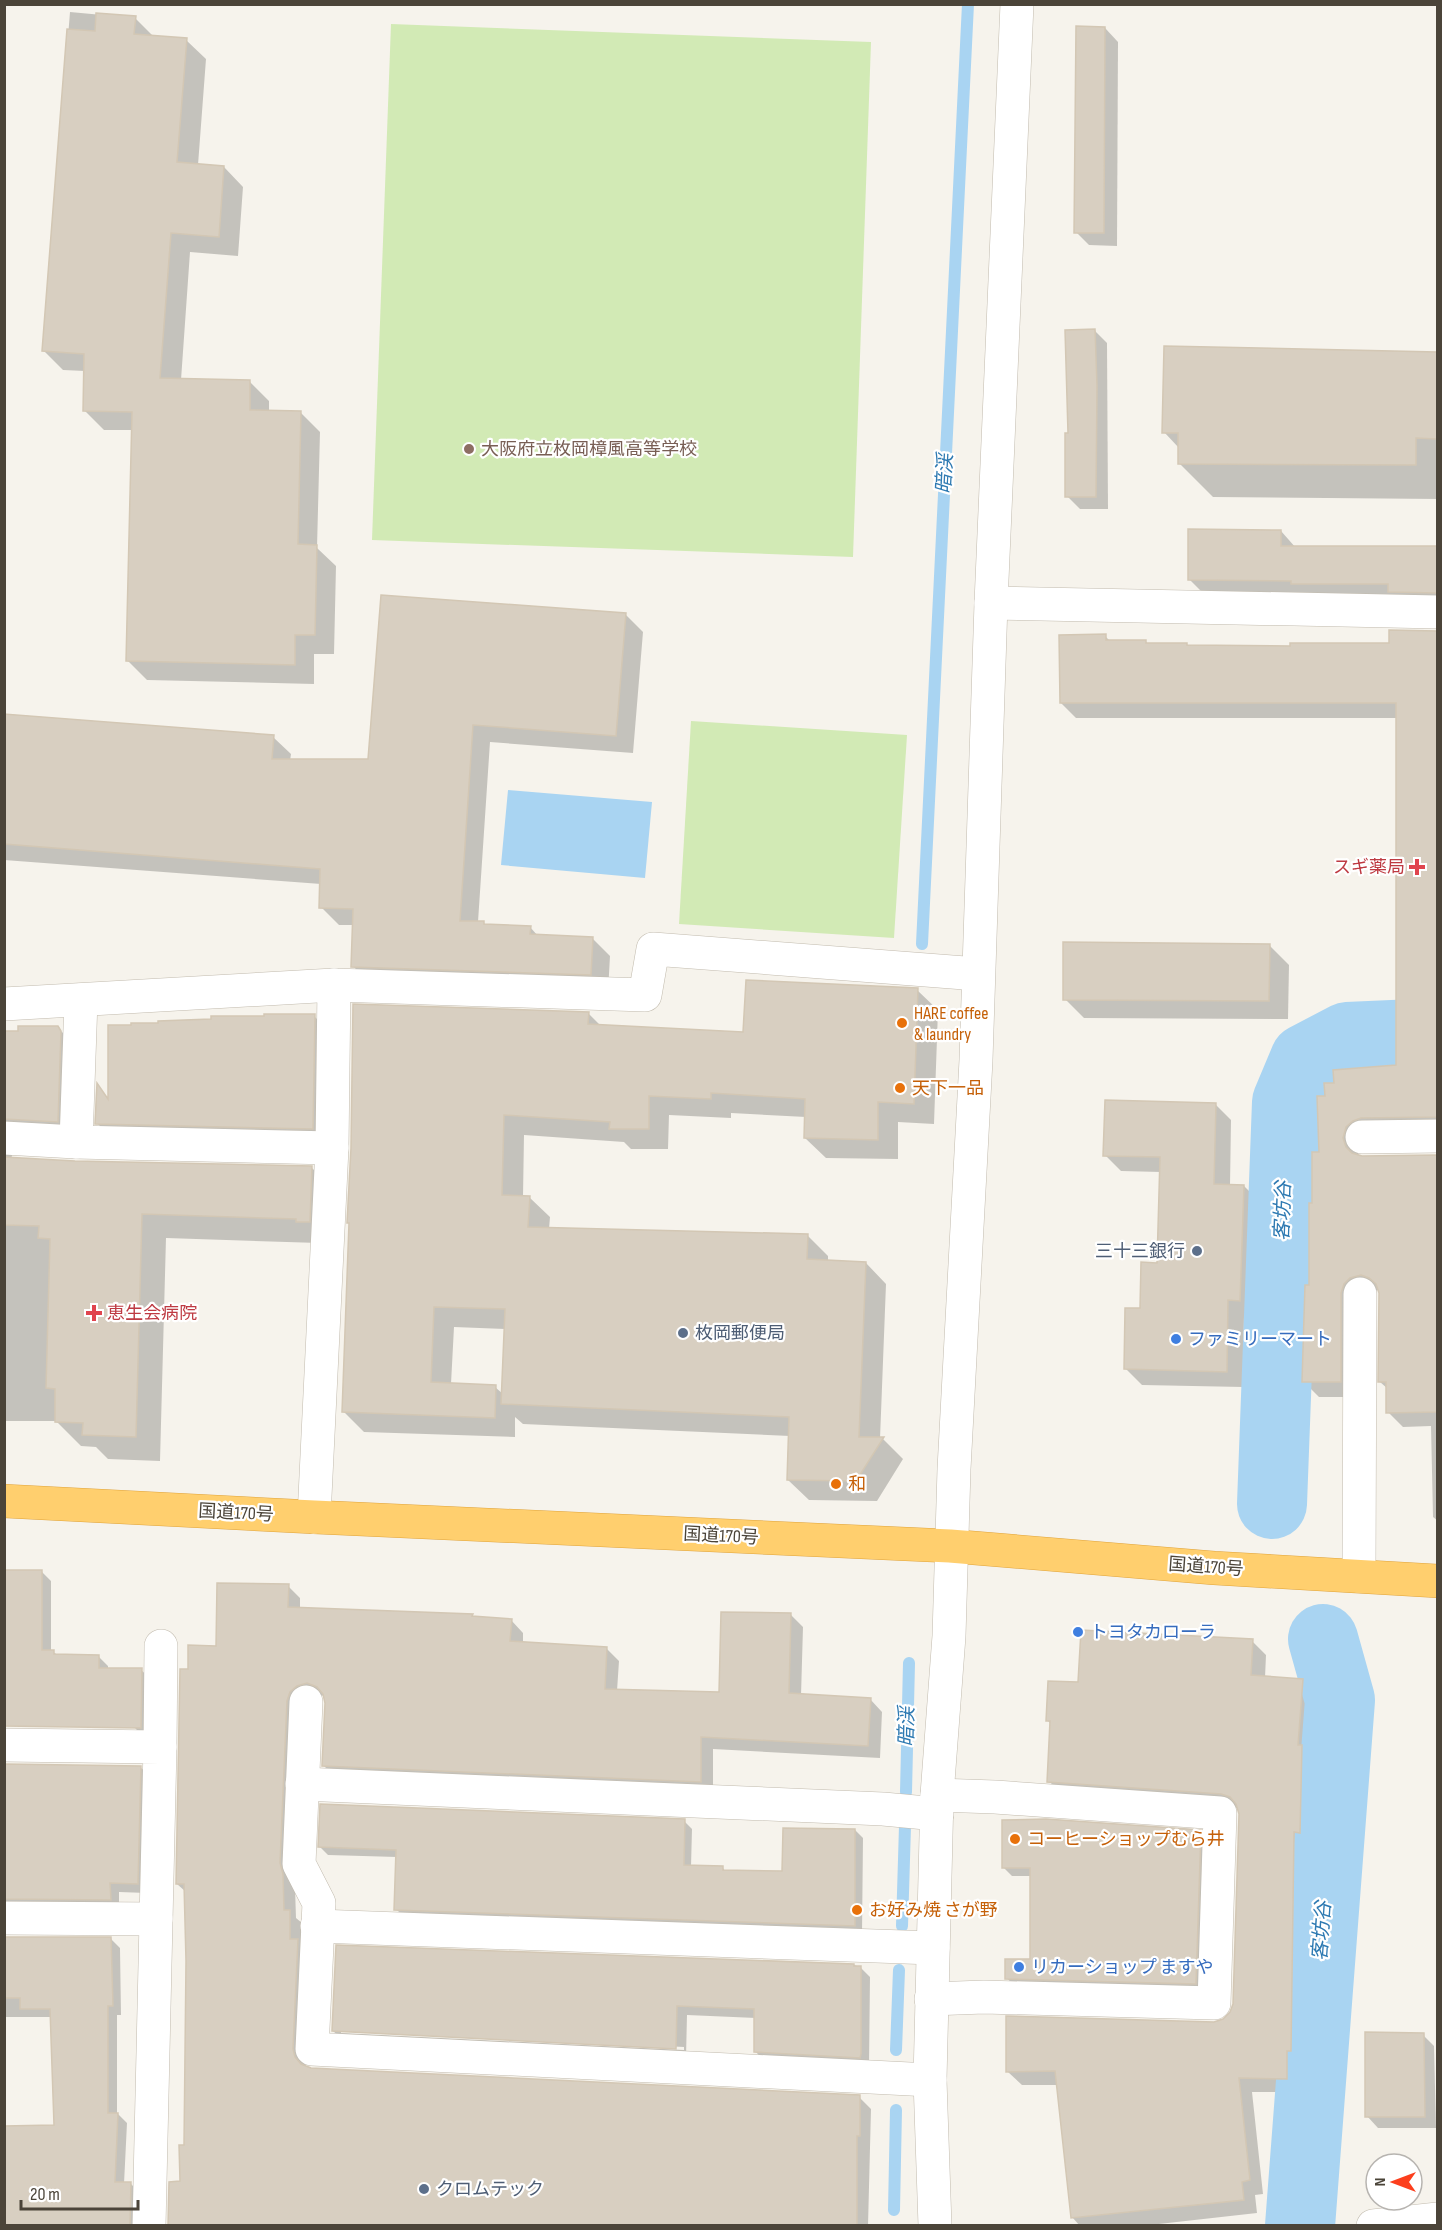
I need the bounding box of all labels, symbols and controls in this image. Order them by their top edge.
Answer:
place label: 大阪府立枚岡樟風高等学校 [481,439,697,460]
marker: 大阪府立枚岡樟風高等学校 [462,442,476,456]
water label: 暗渓 [932,450,958,495]
place label: スギ薬局 [1333,857,1405,878]
marker: スギ薬局 [1410,860,1424,874]
place label: HARE coffee & laundry [914,1003,988,1045]
marker: HARE coffee & laundry [895,1016,909,1030]
place label: 天下一品 [912,1078,984,1099]
marker: 天下一品 [893,1081,907,1095]
water label: 客坊谷 [1270,1179,1296,1241]
place label: 三十三銀行 [1095,1241,1185,1262]
marker: 三十三銀行 [1190,1244,1204,1258]
place label: 恵生会病院 [107,1303,197,1324]
marker: 恵生会病院 [85,1304,103,1322]
place label: 枚岡郵便局 [695,1323,785,1344]
marker: 枚岡郵便局 [676,1326,690,1340]
place label: ファミリーマート [1188,1329,1332,1350]
marker: ファミリーマート [1169,1332,1183,1346]
place label: 和 [848,1474,866,1495]
marker: 和 [829,1477,843,1491]
street label: 国道170号 [198,1501,274,1525]
street label: 国道170号 [683,1524,759,1548]
street label: 国道170号 [1168,1554,1244,1580]
place label: トヨタカローラ [1090,1622,1216,1643]
marker: トヨタカローラ [1071,1625,1085,1639]
water label: 暗渓 [895,1704,919,1747]
place label: コーヒーショップむら井 [1027,1829,1225,1850]
marker: コーヒーショップむら井 [1008,1832,1022,1846]
water label: 客坊谷 [1308,1898,1336,1962]
place label: お好み焼 さが野 [869,1900,998,1921]
marker: お好み焼 さが野 [850,1903,864,1917]
place label: リカーショップ ますや [1031,1957,1214,1978]
marker: リカーショップ ますや [1012,1960,1026,1974]
north arrow [1364,2152,1424,2212]
scale bar [21,2173,138,2211]
text: N [1371,2178,1390,2186]
place label: クロムテック [436,2179,544,2200]
marker: クロムテック [417,2182,431,2196]
text: 20 m [30,2184,60,2205]

